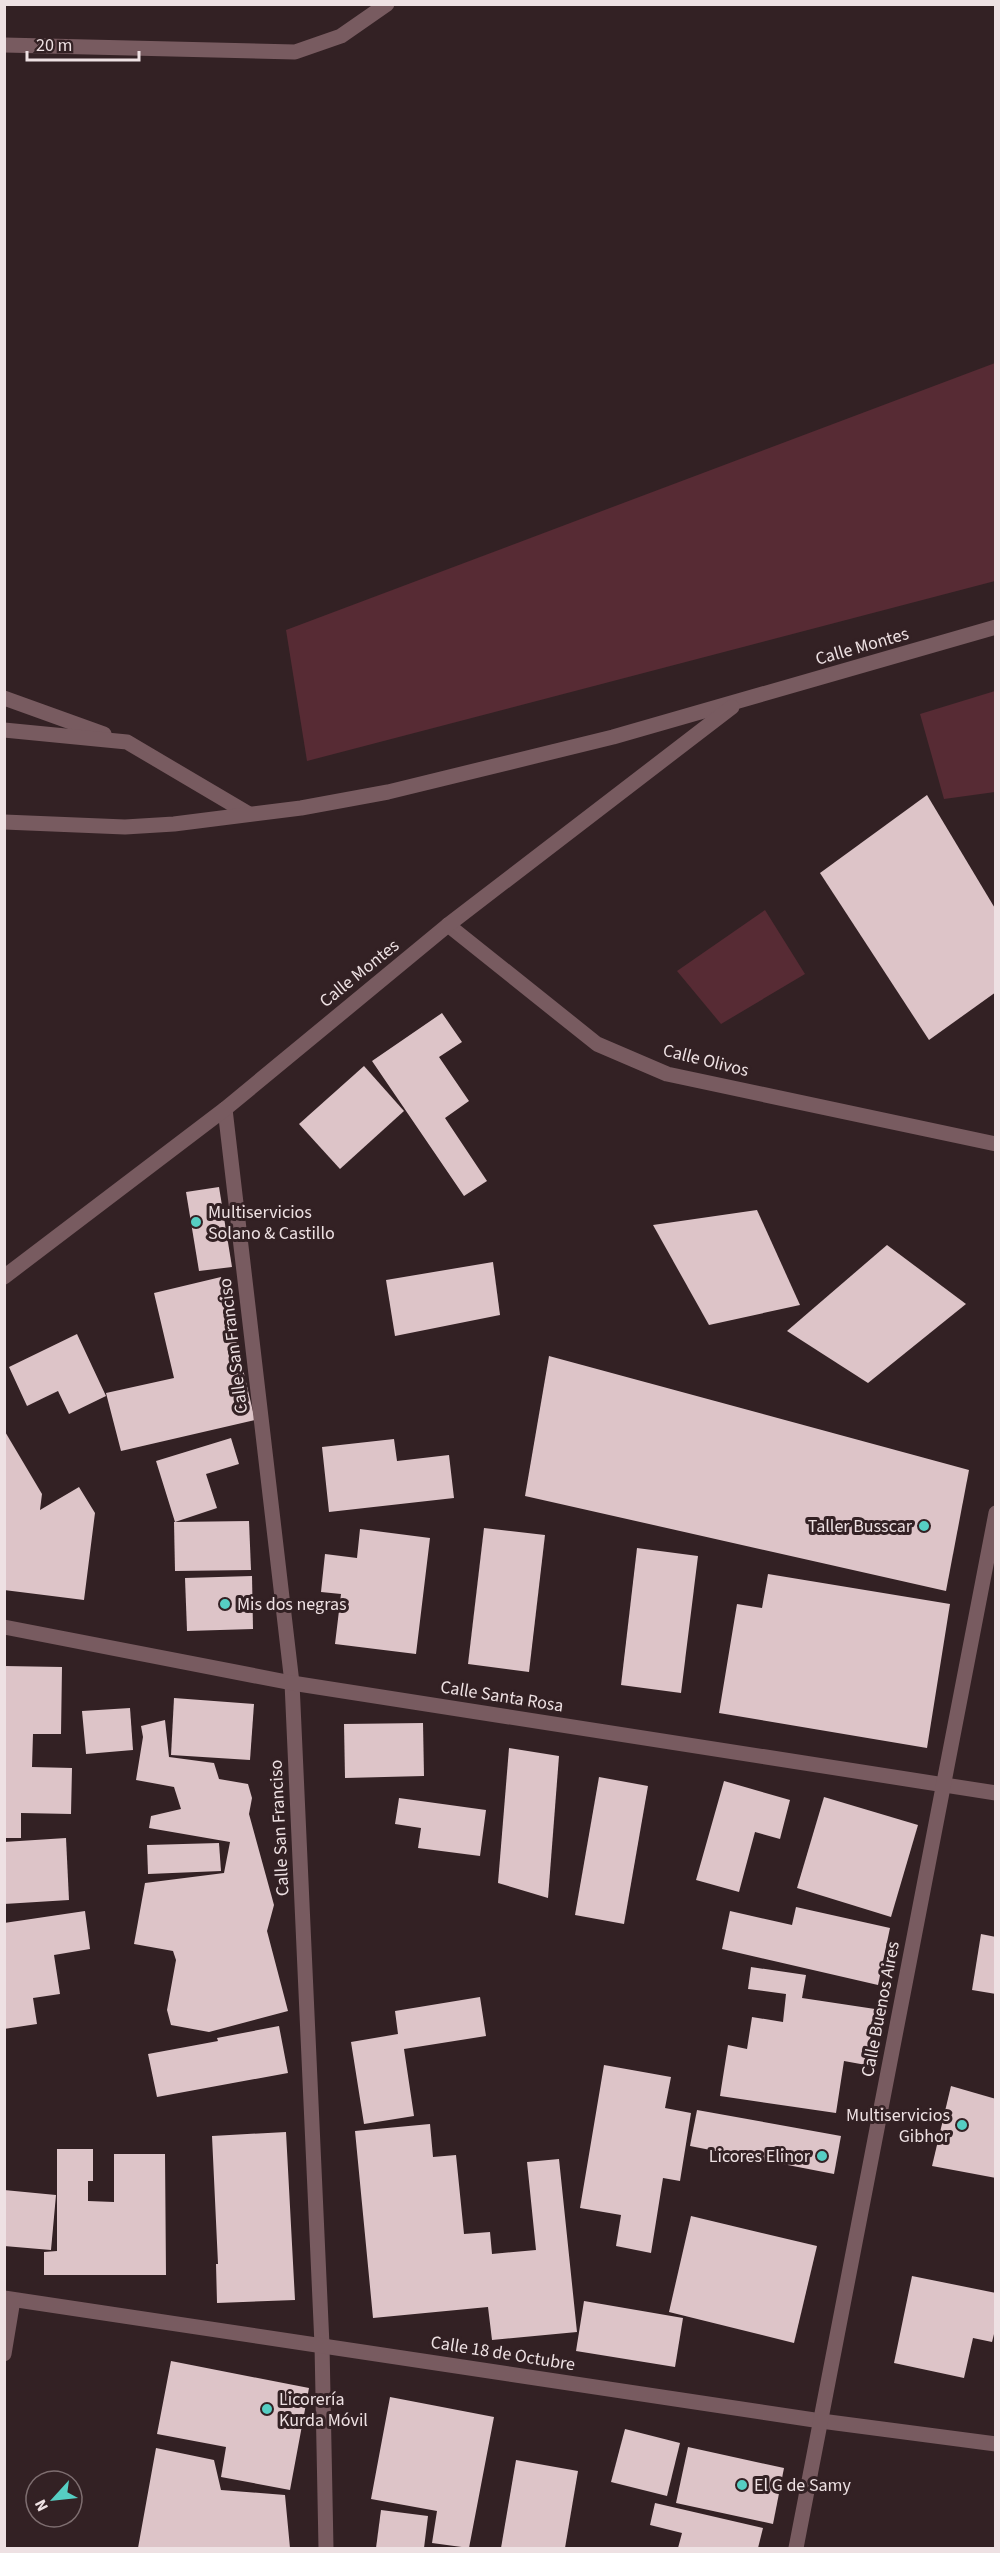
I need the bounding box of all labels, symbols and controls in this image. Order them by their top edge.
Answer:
scale bar [27,24,140,62]
text: 20 m [36,33,72,58]
street label: Calle Montes [813,621,912,672]
street label: Calle Montes [314,933,405,1013]
street label: Calle Olivos [660,1038,751,1083]
place label: Multiservicios Solano & Castillo [208,1200,335,1246]
marker: Multiservicios Solano & Castillo [189,1215,203,1229]
street label: Calle San Franciso [213,1277,254,1415]
place label: Taller Busscar [808,1514,913,1539]
marker: Taller Busscar [917,1519,931,1533]
place label: Mis dos negras [237,1592,347,1617]
marker: Mis dos negras [218,1597,232,1611]
street label: Calle Santa Rosa [439,1674,565,1719]
street label: Calle San Franciso [263,1759,296,1897]
street label: Calle Buenos Aires [855,1939,906,2079]
place label: Multiservicios Gibhor [846,2103,951,2149]
marker: Multiservicios Gibhor [955,2118,969,2132]
place label: Licores Elinor [709,2144,811,2169]
marker: Licores Elinor [815,2149,829,2163]
street label: Calle 18 de Octubre [429,2330,577,2377]
place label: Licorería Kurda Móvil [279,2387,368,2433]
marker: Licorería Kurda Móvil [260,2402,274,2416]
north arrow [24,2469,84,2529]
place label: El G de Samy [754,2473,852,2498]
marker: El G de Samy [735,2478,749,2492]
text: N [29,2496,54,2515]

